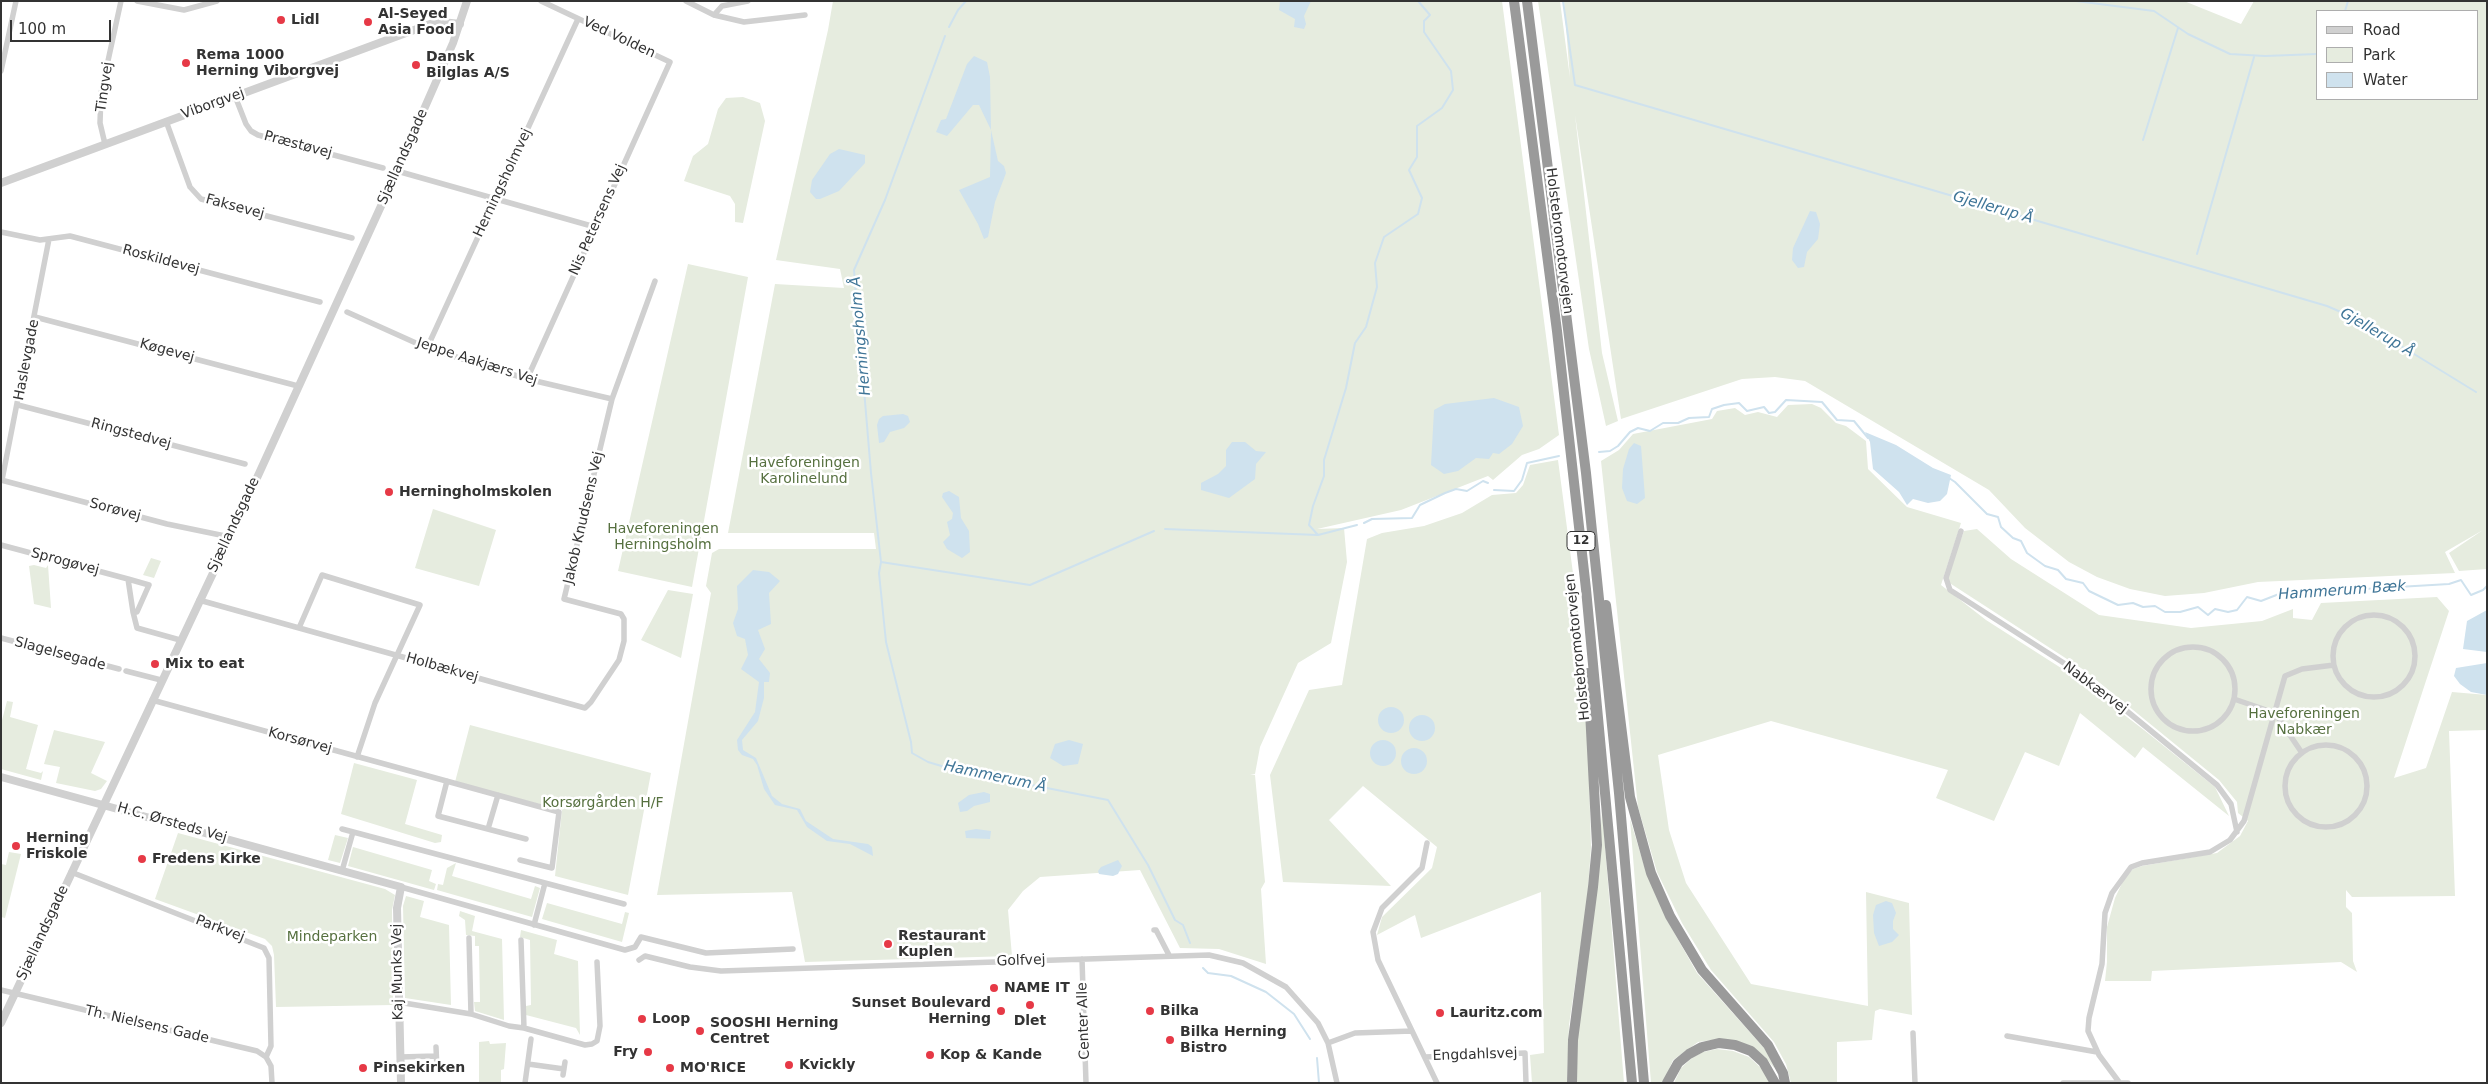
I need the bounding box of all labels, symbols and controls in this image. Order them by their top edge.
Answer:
place label: Al-Seyed Asia Food [378,6,455,38]
scale bar [12,10,114,42]
legend [2316,10,2478,100]
place label: Lidl [291,12,320,28]
marker: Lidl [275,14,287,26]
street label: Ved Volden [580,14,658,62]
marker: Al-Seyed Asia Food [362,16,374,28]
text: 100 m [18,20,66,38]
text: Road [2363,21,2401,39]
text: Park [2363,46,2395,64]
place label: Rema 1000 Herning Viborgvej [196,47,339,80]
place label: Dansk Bilglas A/S [426,49,510,82]
marker: Rema 1000 Herning Viborgvej [180,57,192,69]
marker: Dansk Bilglas A/S [410,59,422,71]
street label: Tingvej [93,61,117,113]
text: Water [2363,71,2407,89]
street label: Viborgvej [179,85,247,123]
street label: Sjællandsgade [374,107,432,207]
street label: Herningsholmvej [470,126,536,240]
street label: Præstøvej [262,128,334,162]
street label: Nis Petersens Vej [566,162,630,278]
street label: Holstebromotorvejen [1542,167,1576,315]
water label: Gjellerup Å [1951,188,2035,228]
street label: Faksevej [204,191,266,223]
street label: Roskildevej [121,242,201,278]
water label: Herningsholm Å [847,276,875,396]
water label: Gjellerup Å [2337,305,2417,361]
street label: Haslevgade [11,318,43,402]
street label: Jeppe Aakjærs Vej [415,335,539,389]
street label: Køgevej [138,336,196,366]
street label: Ringstedvej [89,415,173,453]
street label: Jakob Knudsens Vej [561,450,607,586]
park label: Haveforeningen Karolinelund [748,455,860,488]
street label: Sjællandsgade [205,475,263,575]
place label: Herningholmskolen [399,484,552,500]
marker: Herningholmskolen [383,486,395,498]
street label: Sorøvej [87,495,143,525]
park label: Haveforeningen Herningsholm [607,521,719,554]
road number: 12 [1567,532,1595,550]
street label: Sprogøvej [29,545,101,579]
street label: Holstebromotorvejen [1562,573,1594,721]
water label: Hammerum Bæk [2278,578,2406,604]
street label: Slagelsegade [13,634,107,674]
street label: Holbækvej [404,650,480,686]
place label: Mix to eat [165,656,244,672]
marker: Mix to eat [149,658,161,670]
street label: Nabkærvej [2059,658,2131,718]
park label: Haveforeningen Nabkær [2248,706,2360,739]
street label: Korsørvej [266,724,334,758]
water label: Hammerum Å [942,757,1048,797]
park label: Korsørgården H/F [542,795,664,811]
street label: H.C. Ørsteds Vej [115,799,229,847]
place label: Herning Friskole [26,830,89,862]
marker: Herning Friskole [10,840,22,852]
place label: Fredens Kirke [152,851,261,867]
marker: Fredens Kirke [136,853,148,865]
street label: Sjællandsgade [14,883,72,983]
street label: Parkvej [193,912,247,946]
street label: Kaj Munks Vej [389,924,407,1020]
place label: Restaurant Kuplen [898,928,986,960]
park label: Mindeparken [287,929,377,945]
marker: Restaurant Kuplen [882,938,894,950]
street label: Golfvej [996,952,1046,970]
place label: NAME IT [1004,980,1070,996]
marker: NAME IT [988,982,1000,994]
street label: Center Alle [1074,982,1094,1060]
place label: Sunset Boulevard Herning [852,995,991,1028]
marker: Dlet [1024,999,1036,1011]
street label: Th. Nielsens Gade [83,1003,211,1047]
place label: Bilka [1160,1003,1199,1019]
marker: Sunset Boulevard Herning [995,1005,1007,1017]
marker: Bilka [1144,1005,1156,1017]
place label: Lauritz.com [1450,1005,1543,1021]
marker: Lauritz.com [1434,1007,1446,1019]
place label: Loop [652,1011,690,1027]
marker: Loop [636,1013,648,1025]
place label: Dlet [1014,1013,1046,1029]
place label: SOOSHI Herning Centret [710,1015,839,1048]
place label: Bilka Herning Bistro [1180,1024,1287,1056]
marker: SOOSHI Herning Centret [694,1025,706,1037]
marker: Bilka Herning Bistro [1164,1034,1176,1046]
place label: Fry [613,1044,638,1060]
street label: Engdahlsvej [1432,1045,1518,1065]
marker: Fry [642,1046,654,1058]
place label: Kop & Kande [940,1047,1042,1063]
marker: Kop & Kande [924,1049,936,1061]
place label: Kvickly [799,1057,855,1073]
marker: Kvickly [783,1059,795,1071]
place label: Pinsekirken [373,1060,465,1076]
place label: MO'RICE [680,1060,746,1076]
marker: Pinsekirken [357,1062,369,1074]
marker: MO'RICE [664,1062,676,1074]

